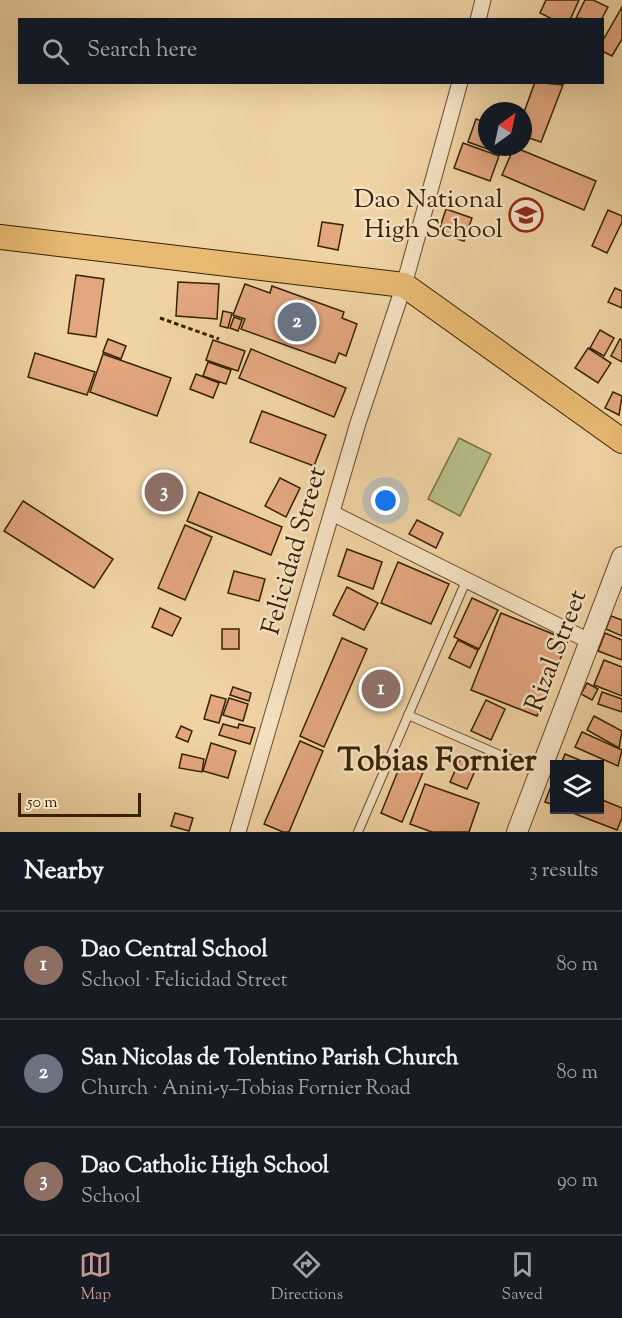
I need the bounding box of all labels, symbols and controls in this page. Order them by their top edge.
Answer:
search box [18,18,604,84]
icon: search [39,35,72,68]
text: Search here [87,35,197,67]
north arrow [478,102,532,156]
place label: Dao National High School [354,182,503,249]
school or university icon: Dao National High School [508,197,544,233]
pin: 2 [278,300,316,344]
street label: Felicidad Street [253,463,337,639]
pin: 3 [144,470,184,514]
your location [371,486,400,515]
street label: Rizal Street [517,585,597,717]
pin: 1 [362,666,400,712]
district label: Tobias Fornier [337,739,538,785]
map controls [550,760,604,814]
button: layers [550,760,604,814]
scale bar [18,790,141,818]
text: 50 m [27,792,58,815]
text: Nearby [24,853,104,890]
text: 3 results [529,857,598,886]
text: Dao Central School [81,935,268,967]
text: 1 [40,951,47,980]
text: 80 m [557,951,598,980]
text: School · Felicidad Street [81,967,288,996]
text: San Nicolas de Tolentino Parish Church [81,1043,459,1075]
text: 2 [39,1059,48,1088]
text: 80 m [557,1059,598,1088]
text: Church · Anini-y–Tobias Fornier Road [81,1075,411,1104]
text: Dao Catholic High School [81,1151,329,1183]
text: 3 [39,1167,48,1196]
text: 90 m [557,1167,598,1196]
text: School [81,1183,141,1212]
tab: Map [79,1248,112,1307]
tab: Directions [271,1248,343,1307]
tab: Saved [502,1248,543,1307]

